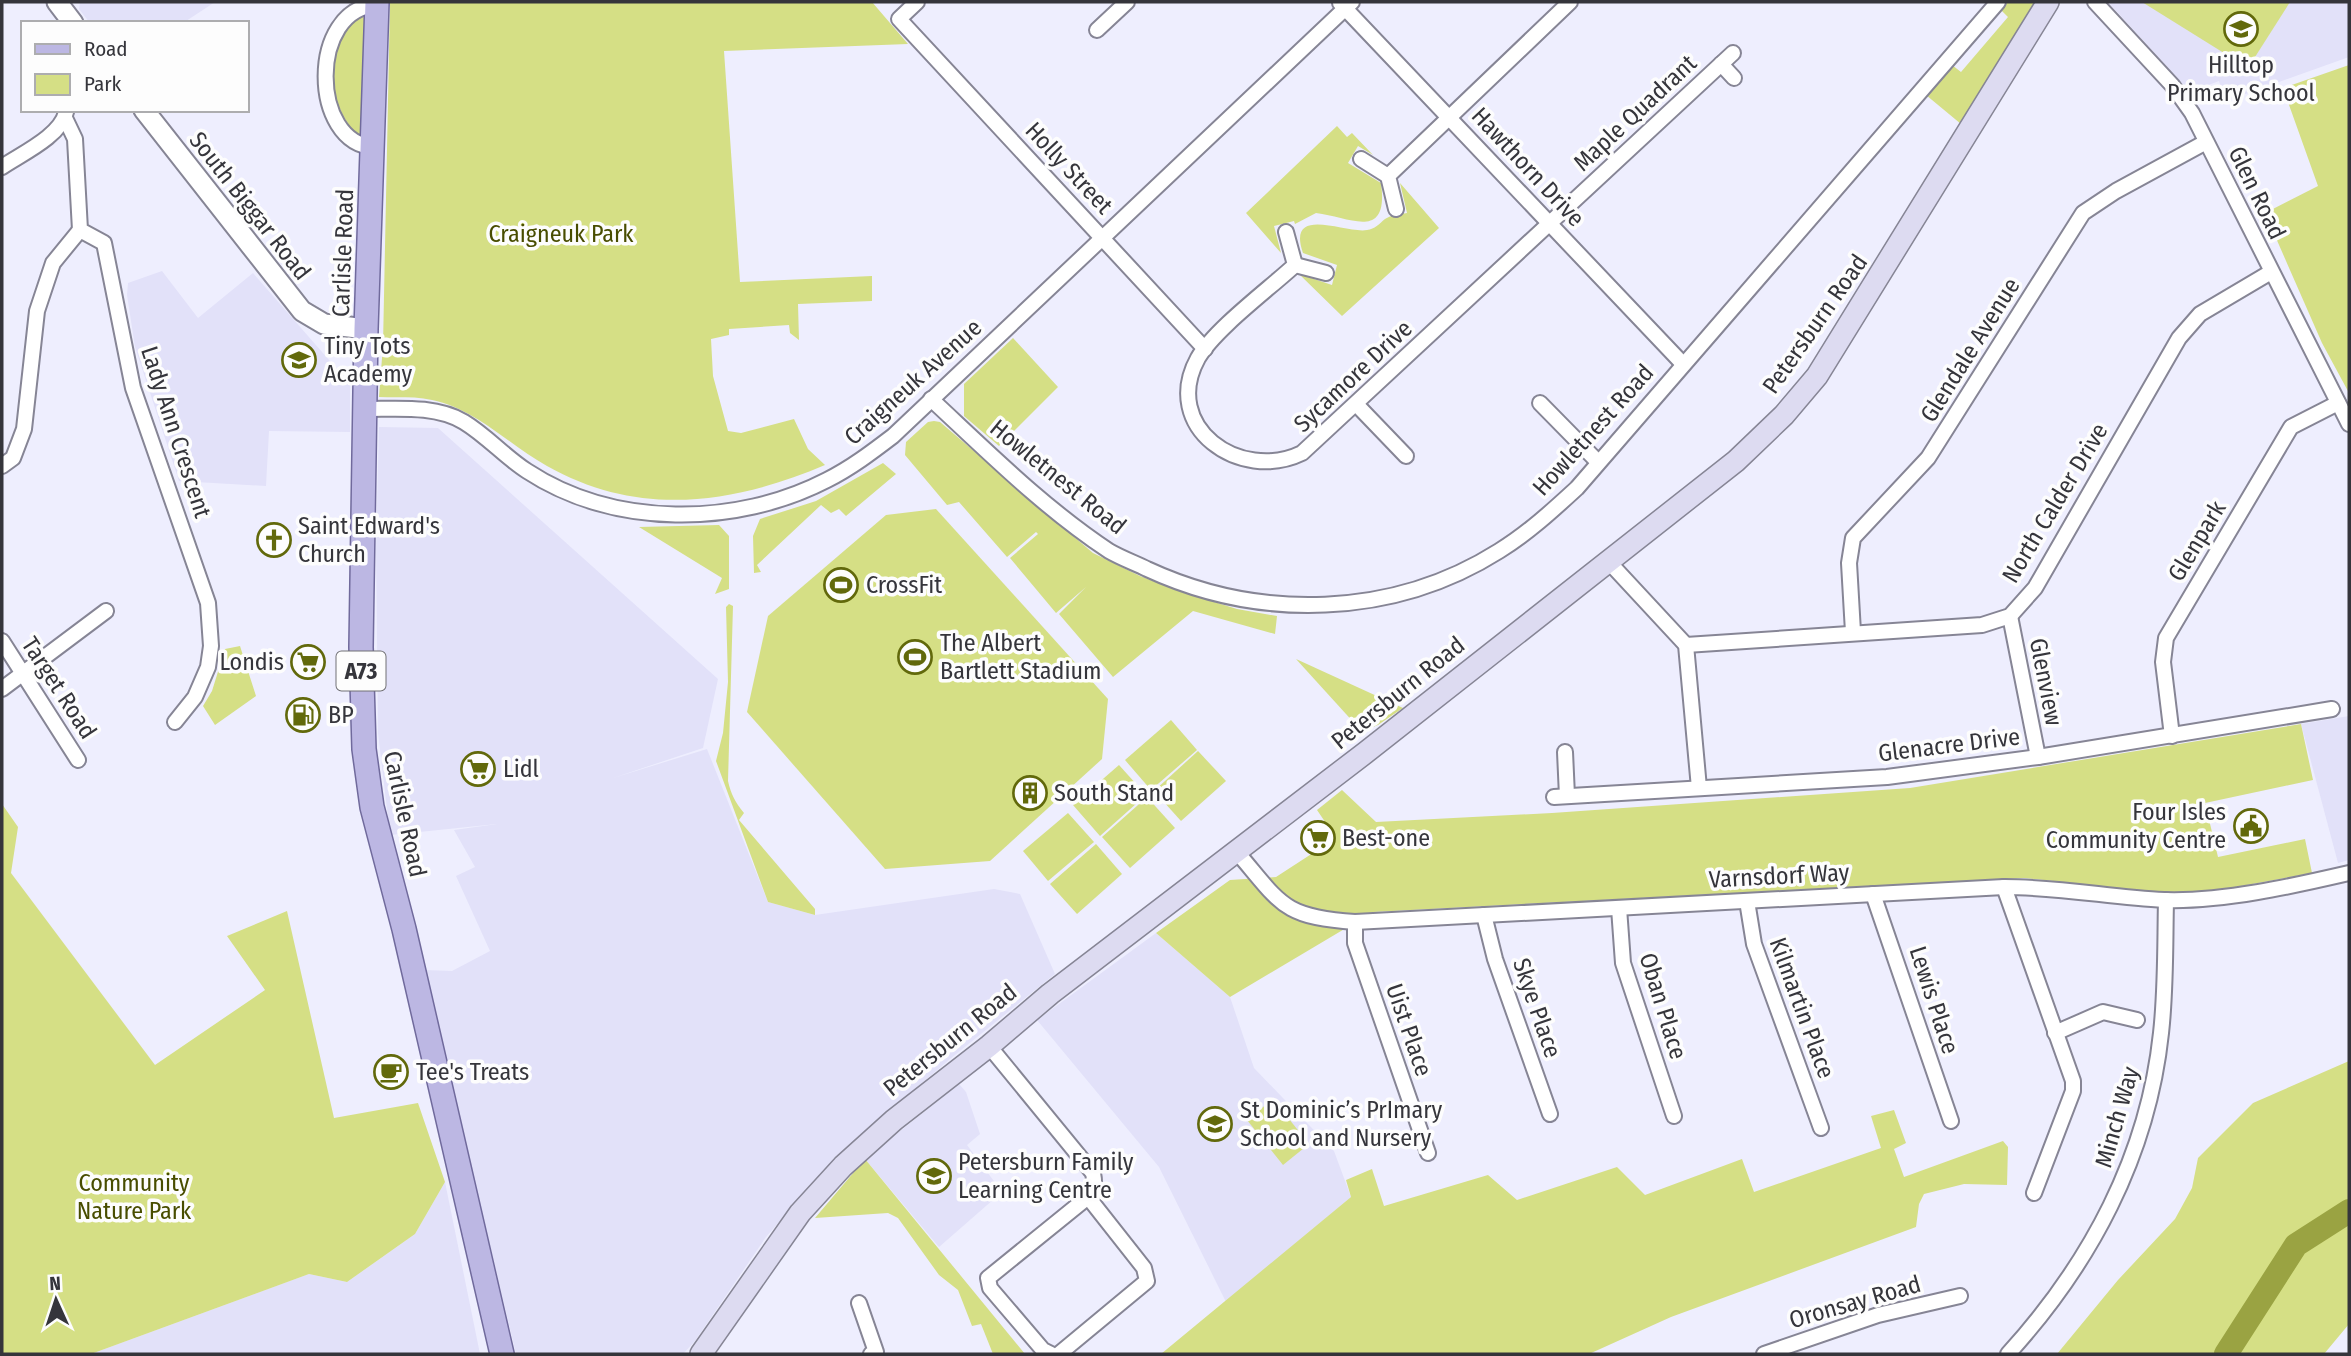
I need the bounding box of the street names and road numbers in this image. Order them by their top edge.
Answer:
street label: Maple Quadrant [1568,49,1702,177]
street label: Hawthorn Drive [1466,102,1590,232]
street label: Holly Street [1020,116,1119,220]
street label: South Biggar Road [184,126,316,286]
street label: Glen Road [2223,142,2291,244]
street label: Carlisle Road [327,188,359,318]
street label: Petersburn Road [1757,249,1873,399]
street label: Glendale Avenue [1914,273,2026,427]
street label: Craigneuk Avenue [839,313,987,451]
street label: Sycamore Drive [1288,314,1418,438]
street label: Lady Ann Crescent [135,343,217,521]
street label: Howletnest Road [1527,359,1659,501]
street label: Howletnest Road [984,414,1132,540]
street label: North Calder Drive [1996,418,2114,588]
street label: Glenpark [2162,495,2232,586]
street label: Petersburn Road [1326,631,1470,755]
street label: Target Road [16,632,102,744]
street label: Glenview [2024,636,2068,728]
road number: A73 [336,652,386,691]
street label: Glenacre Drive [1877,722,2021,768]
street label: Carlisle Road [378,748,432,880]
street label: Varnsdorf Way [1708,858,1850,894]
street label: Kilmartin Place [1764,934,1840,1082]
street label: Lewis Place [1903,943,1965,1057]
street label: Oban Place [1634,949,1692,1063]
street label: Skye Place [1507,955,1567,1061]
street label: Petersburn Road [878,978,1022,1102]
street label: Uist Place [1380,980,1438,1080]
street label: Minch Way [2089,1063,2145,1171]
street label: Oronsay Road [1786,1270,1924,1334]

